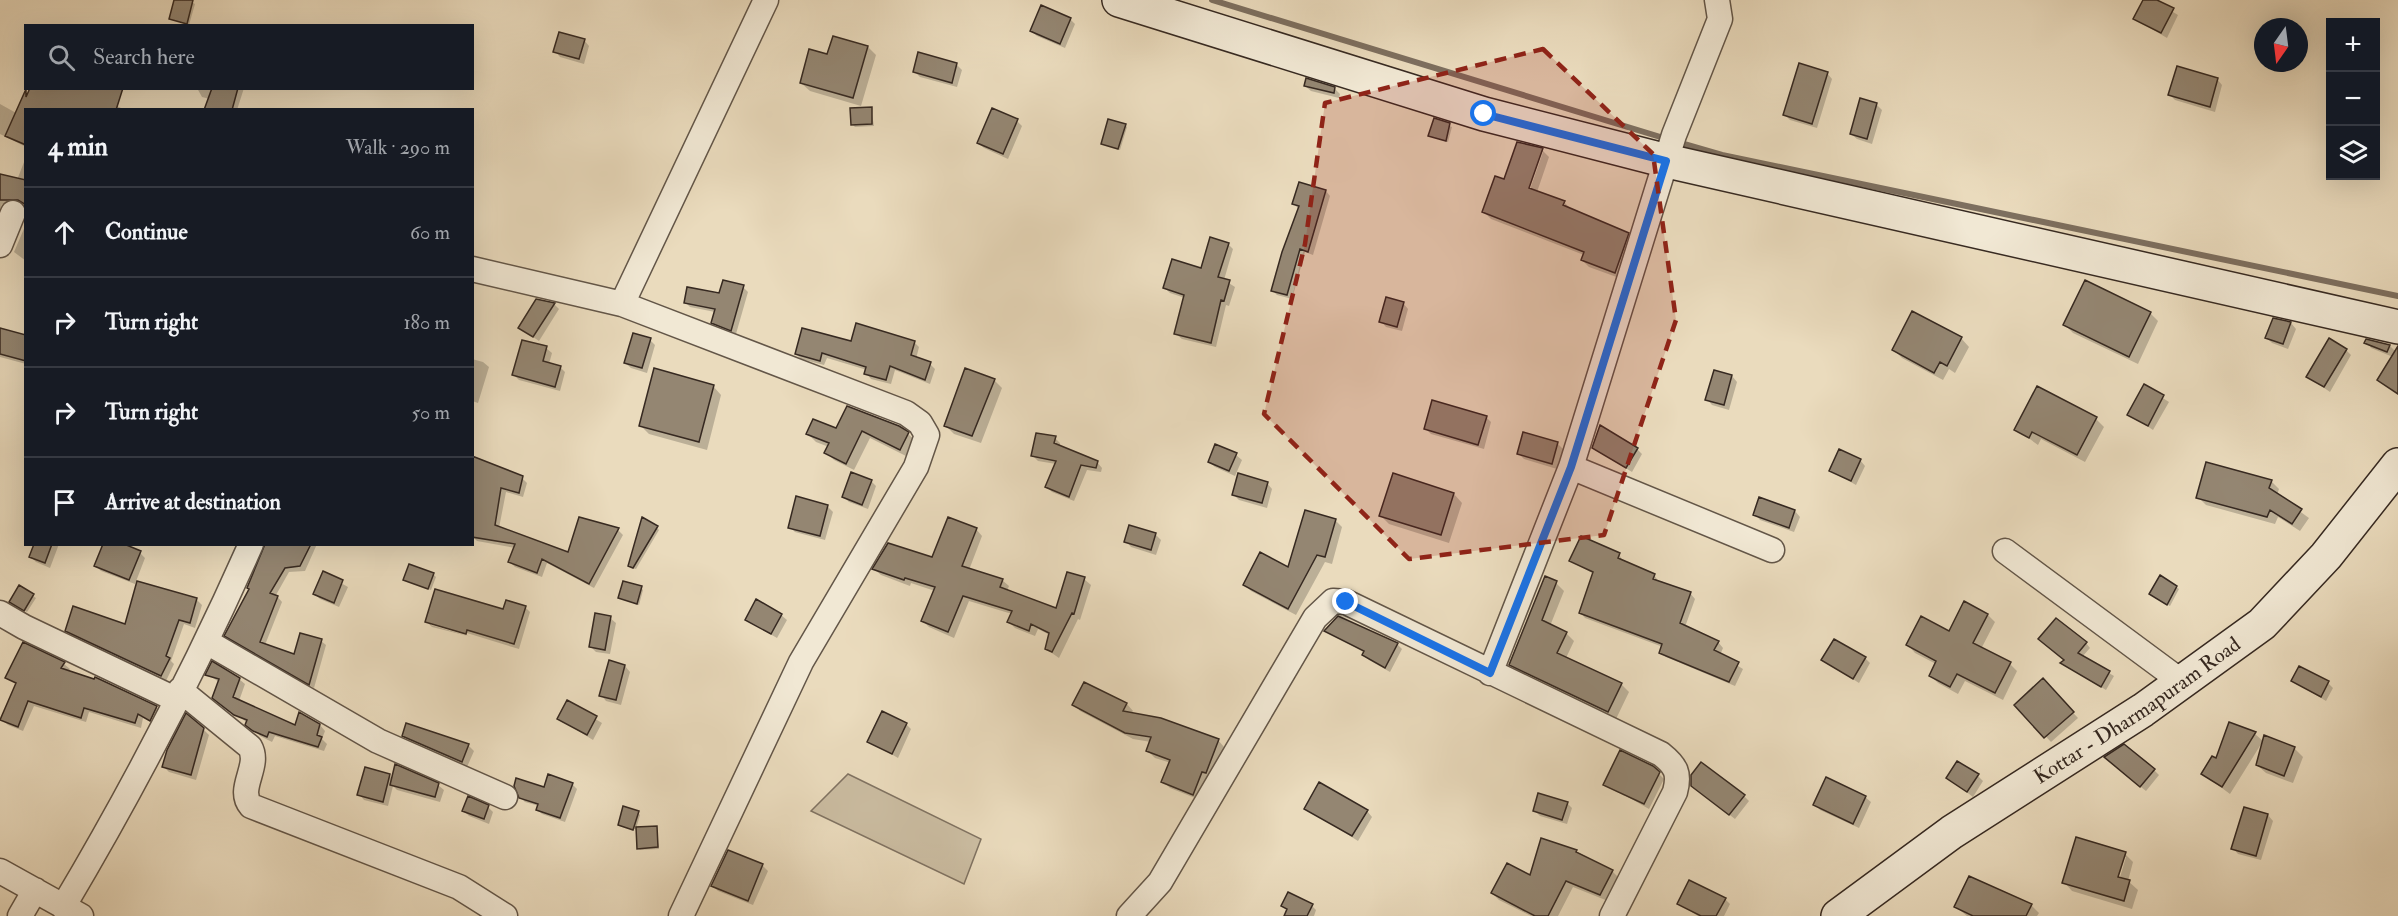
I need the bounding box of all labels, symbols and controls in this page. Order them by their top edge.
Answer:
north arrow [2254,18,2308,72]
map controls [2326,18,2380,180]
button: + [2326,18,2380,72]
search box [24,24,474,90]
icon: search [45,41,78,74]
text: Search here [93,43,195,71]
button: − [2326,72,2380,126]
route start [1470,100,1496,126]
button: layers [2326,126,2380,180]
text: 4 min [48,131,108,163]
text: Walk · 290 m [346,135,450,160]
icon: ahead [48,216,81,249]
text: Continue [105,218,188,246]
text: 60 m [410,220,450,245]
icon: right [48,306,81,339]
text: Turn right [105,308,198,336]
text: 180 m [403,310,450,335]
icon: right [48,396,81,429]
text: Turn right [105,398,198,426]
text: 50 m [411,400,450,425]
icon: arrive [48,486,81,519]
text: Arrive at destination [105,488,281,516]
route end [1332,588,1358,614]
street label: Kottar - Dharmapuram Road [2029,631,2246,790]

